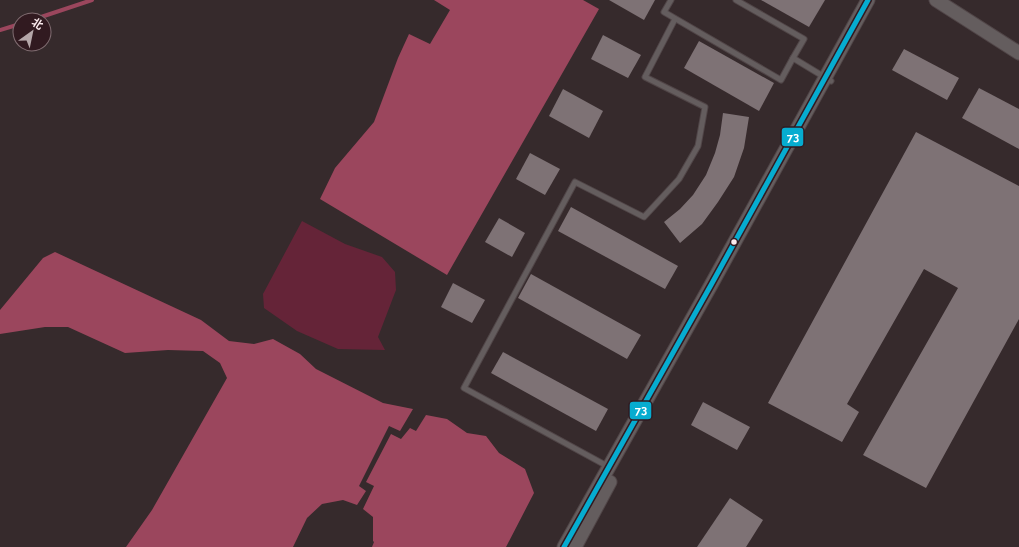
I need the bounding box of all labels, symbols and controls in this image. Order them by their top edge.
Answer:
north arrow [12,12,52,52]
text: 北 [29,16,45,32]
line badge: 73 [781,127,804,147]
text: 73 [787,131,799,144]
unlabelled marker [729,237,739,247]
line badge: 73 [629,401,652,420]
text: 73 [635,404,647,417]

